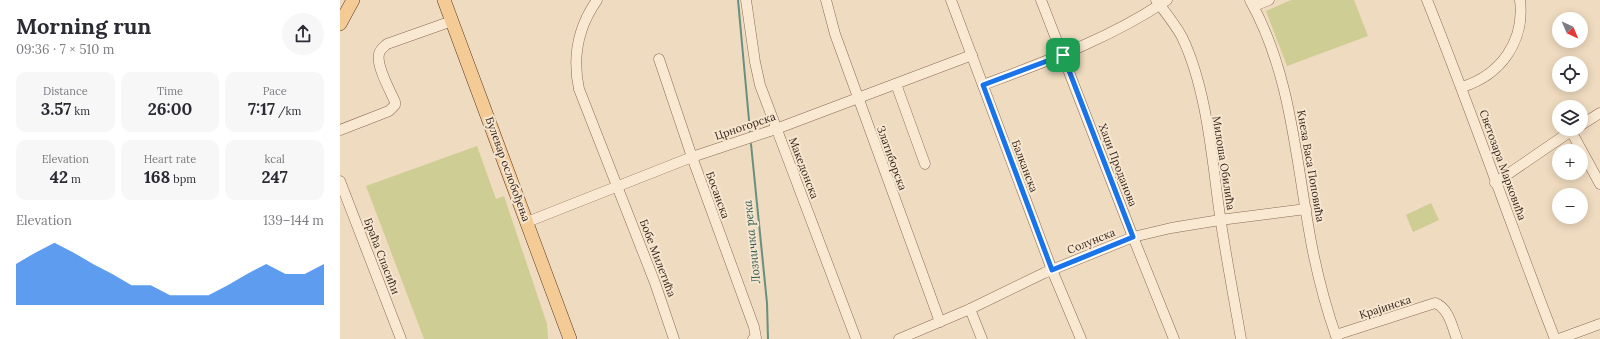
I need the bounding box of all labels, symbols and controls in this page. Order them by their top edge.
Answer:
text: Morning run [16,12,151,40]
north arrow [1552,12,1588,48]
map controls [1552,12,1588,224]
button: share [282,13,324,55]
pin [1046,38,1080,72]
text: 09:36 · 7 × 510 m [16,41,114,58]
icon: arrive [1052,44,1074,66]
button: locate [1552,56,1588,92]
text: Distance [43,84,88,98]
text: Time [157,84,183,98]
text: Pace [263,84,287,98]
text: 3.57 [41,98,71,120]
text: 26:00 [148,98,192,120]
text: 7:17 [248,98,275,120]
button: layers [1552,100,1588,136]
text: km [71,104,90,118]
text: /km [275,104,301,118]
street label: Светозара Марковића [1476,108,1530,222]
street label: Црногорска [713,109,778,143]
street label: Кнеза Васа Поповића [1294,109,1328,223]
street label: Булевар ослобођења [483,115,534,224]
street label: Милоша Обилића [1210,115,1238,211]
street label: Хаџи Проданова [1096,122,1140,209]
street label: Златиборска [874,124,910,192]
street label: Македонска [786,135,822,201]
street label: Балканска [1009,138,1041,194]
button: + [1552,144,1588,180]
text: Elevation [42,152,89,166]
text: Heart rate [144,152,196,166]
text: kcal [264,152,285,166]
text: 42 [50,166,68,188]
text: 168 [144,166,170,188]
text: 247 [261,166,288,188]
street label: Босанска [703,170,733,221]
text: m [68,172,81,186]
text: bpm [170,172,196,186]
button: − [1552,188,1588,224]
water label: Лозничка река [740,199,763,284]
text: Elevation [16,212,72,229]
text: 139–144 m [263,212,324,229]
street label: Браћа Спасићи [361,216,403,296]
street label: Бобе Милетића [637,217,679,299]
street label: Солунска [1065,225,1117,257]
street label: Крајинска [1357,292,1413,322]

